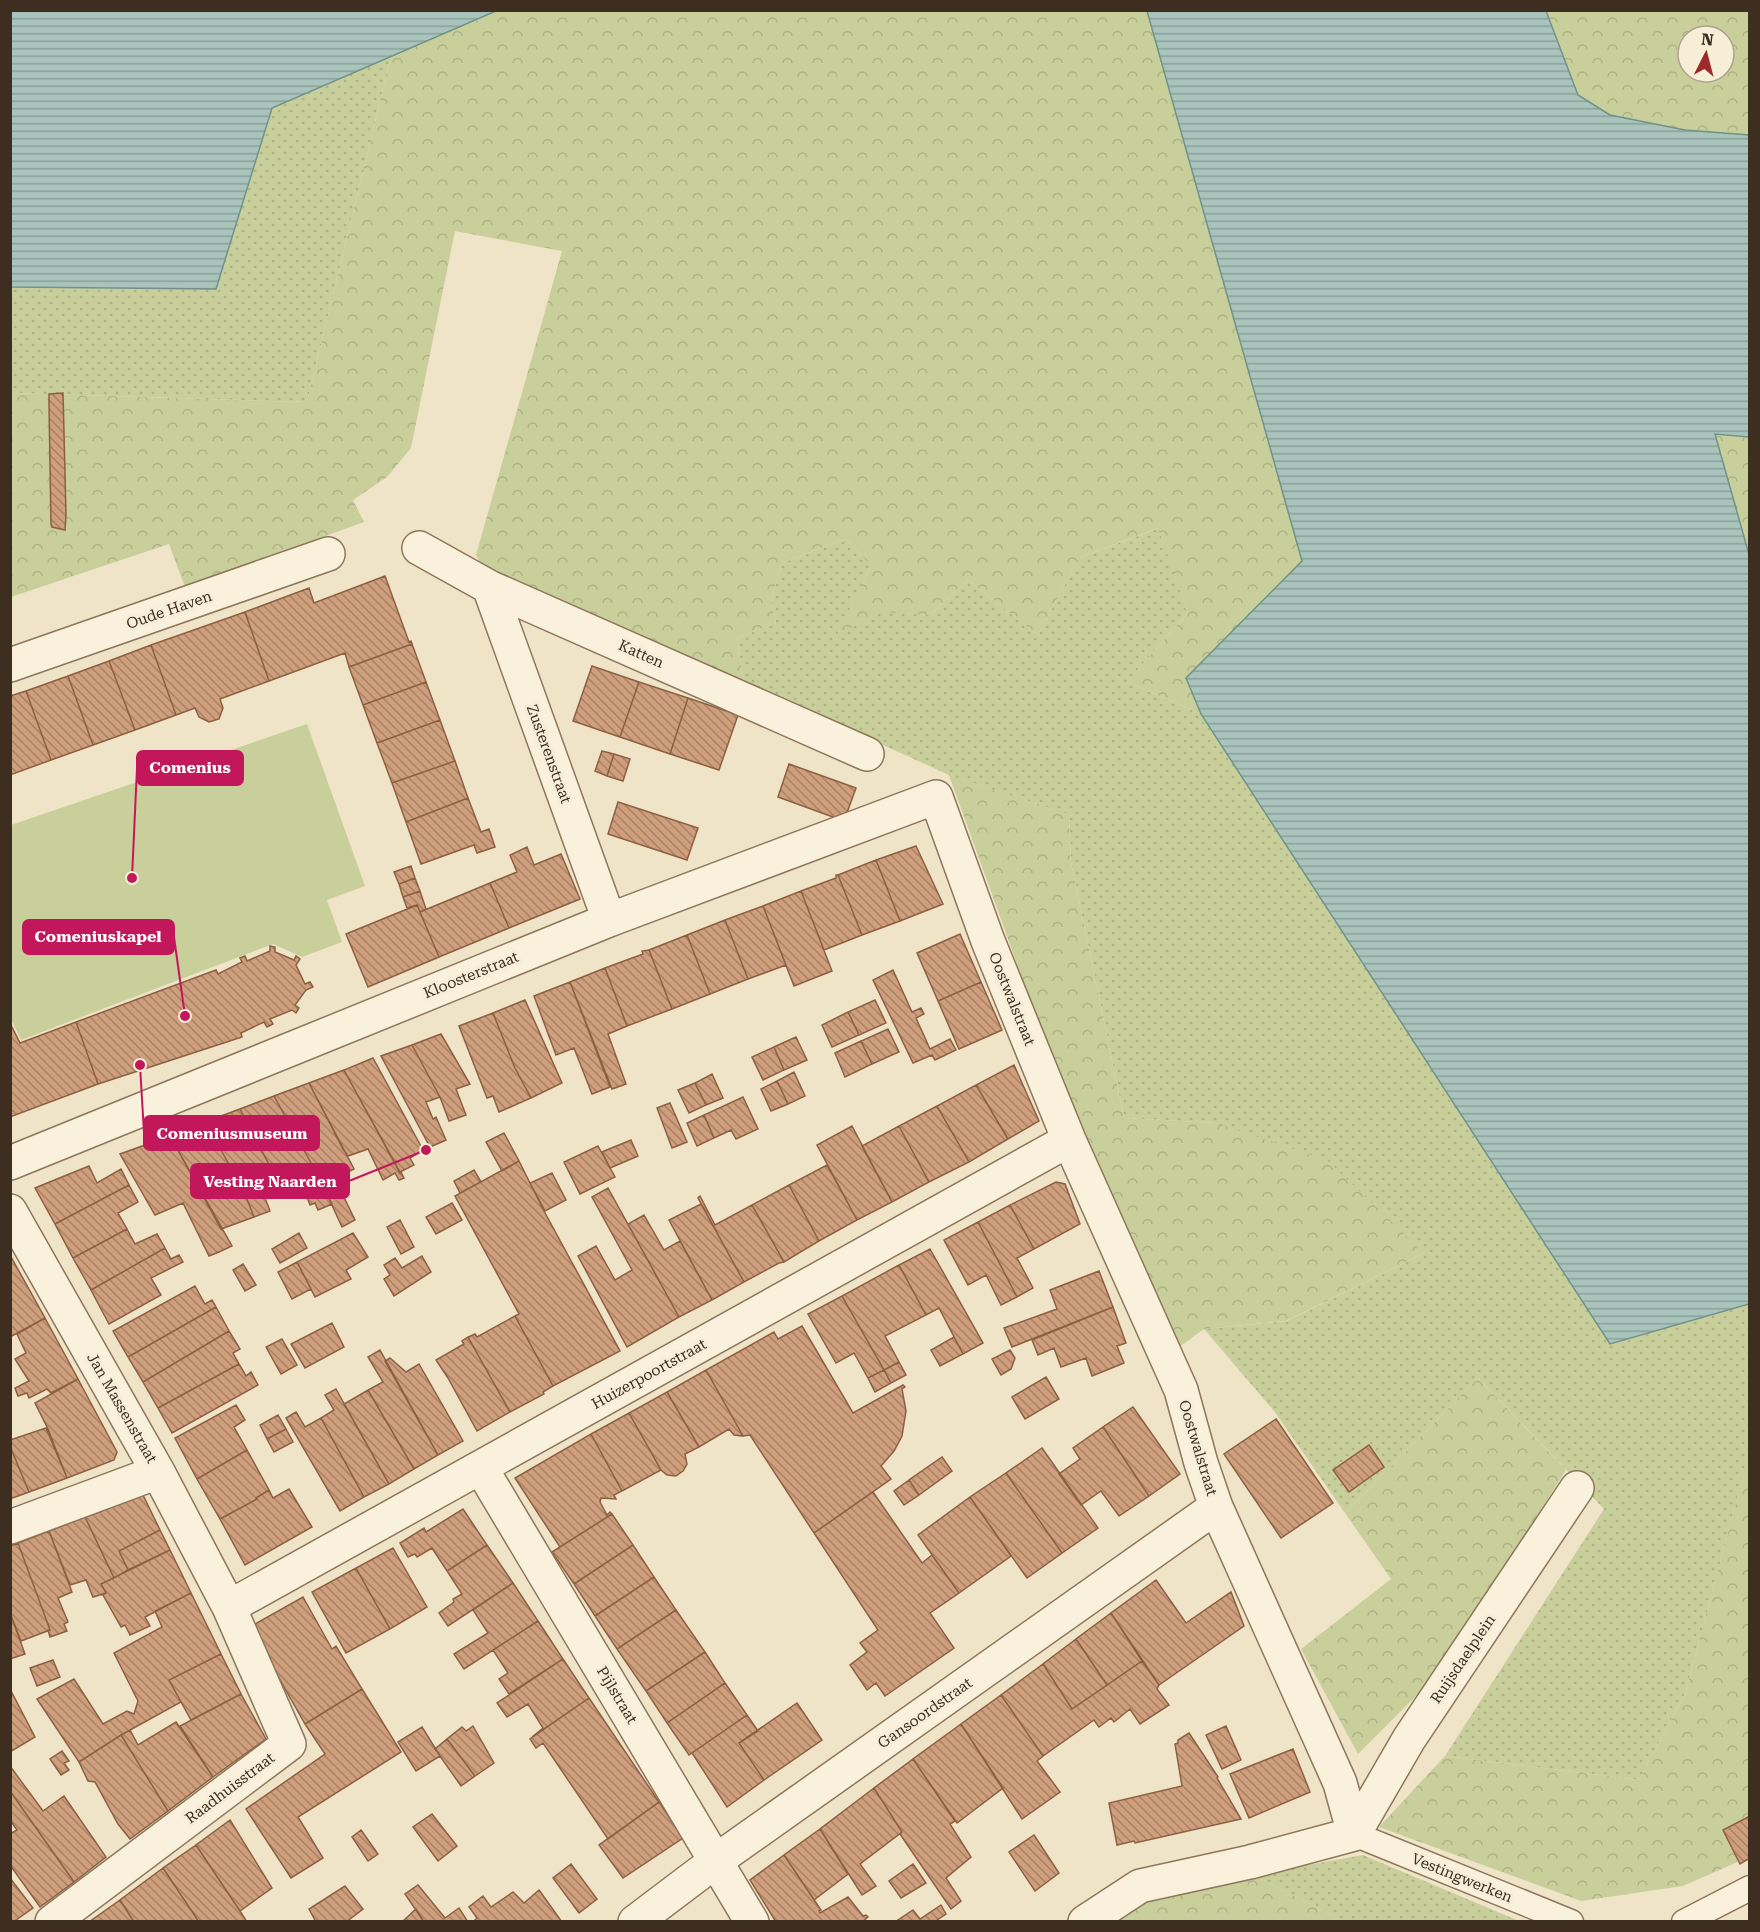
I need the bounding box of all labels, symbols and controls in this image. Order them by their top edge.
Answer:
north arrow [1676,24,1736,84]
text: N [1700,29,1715,50]
street label: Oude Haven [124,587,214,633]
street label: Katten [616,636,667,672]
street label: Zusterenstraat [523,702,575,806]
callout: Comenius [137,751,243,785]
text: Comenius [149,758,231,777]
callout: Comeniuskapel [23,920,174,954]
text: Comeniuskapel [34,927,162,946]
street label: Kloosterstraat [421,948,522,1002]
street label: Oostwalstraat [985,950,1039,1049]
callout: Comeniusmuseum [144,1116,319,1150]
text: Comeniusmuseum [156,1124,308,1143]
callout: Vesting Naarden [191,1164,349,1198]
text: Vesting Naarden [203,1172,337,1191]
street label: Huizerpoortstraat [588,1335,710,1413]
street label: Jan Massenstraat [83,1350,161,1467]
street label: Oostwalstraat [1175,1398,1221,1498]
street label: Ruijsdaelplein [1427,1611,1500,1707]
street label: Pijlstraat [593,1663,641,1727]
street label: Gansoordstraat [874,1674,976,1752]
street label: Raadhuisstraat [182,1748,278,1827]
street label: Vestingwerken [1409,1850,1515,1907]

